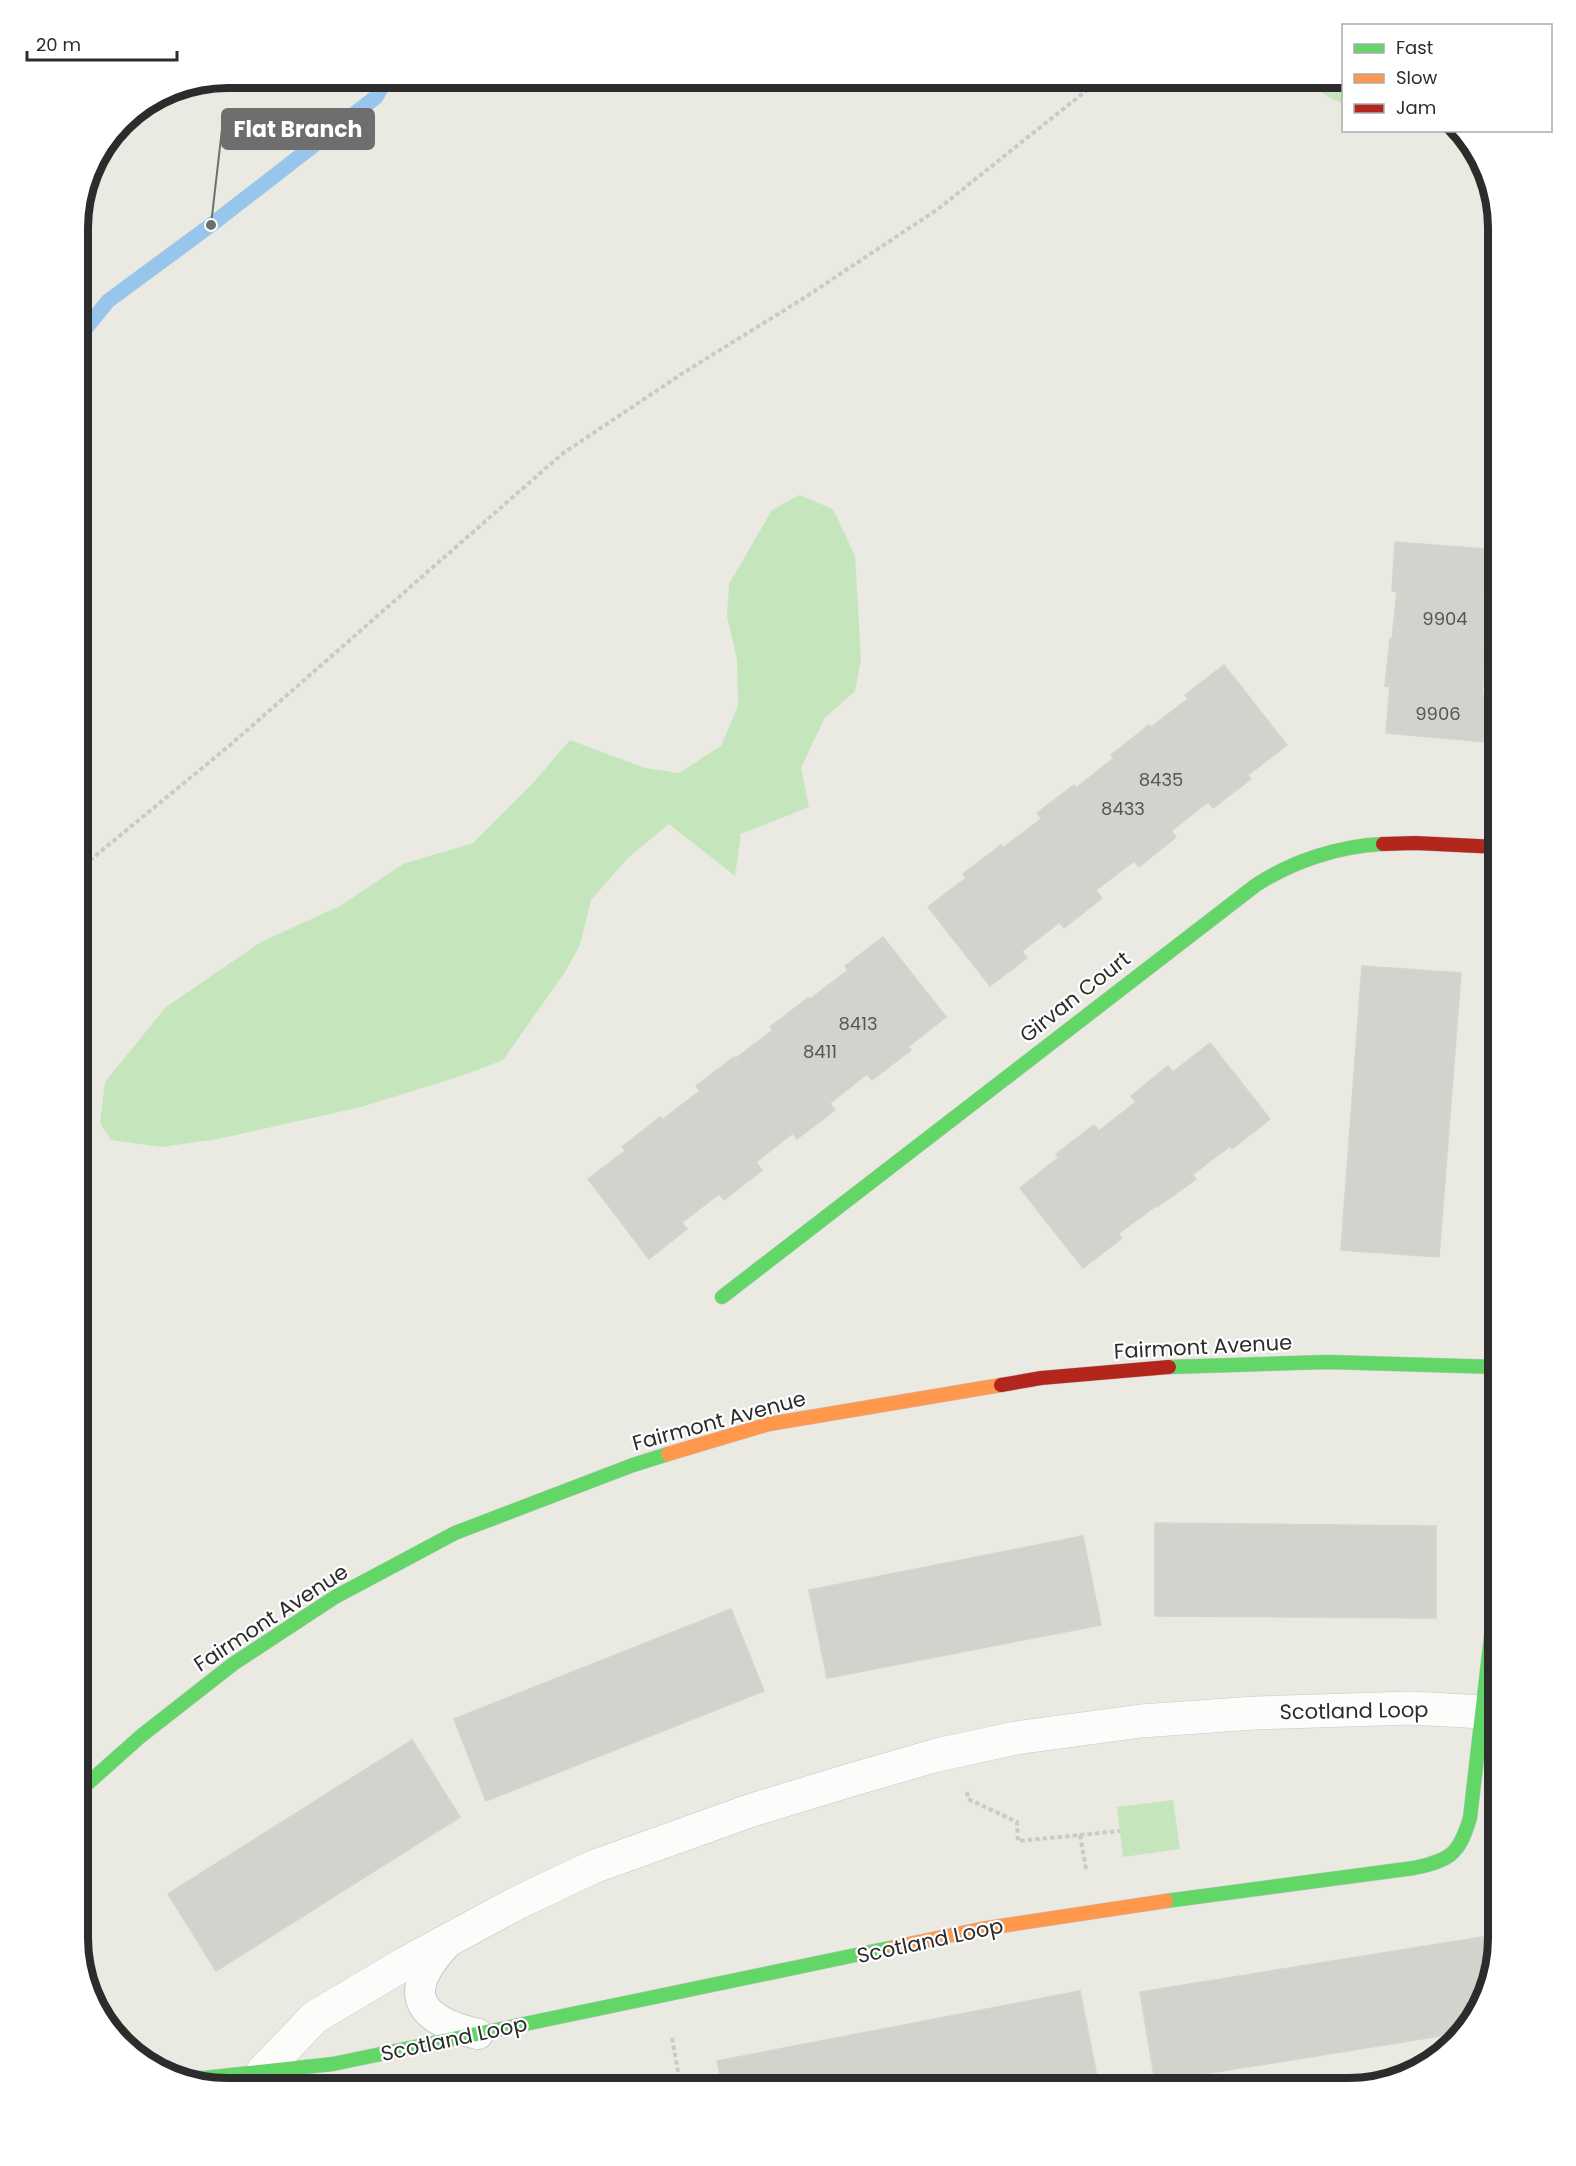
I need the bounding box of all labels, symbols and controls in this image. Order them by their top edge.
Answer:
scale bar [27,24,177,62]
legend [1342,24,1552,132]
text: 20 m [36,32,81,57]
text: Fast [1396,35,1433,60]
text: Slow [1396,65,1438,90]
text: Jam [1396,95,1436,120]
callout: Flat Branch [222,109,374,149]
text: Flat Branch [234,114,362,145]
house number: 9904 [1422,606,1468,631]
house number: 9906 [1415,701,1461,726]
house number: 8435 [1139,767,1183,792]
house number: 8433 [1101,796,1145,821]
street label: Girvan Court [1013,944,1136,1049]
house number: 8413 [838,1011,878,1036]
house number: 8411 [803,1039,837,1064]
street label: Fairmont Avenue [1113,1327,1293,1366]
street label: Fairmont Avenue [629,1383,809,1458]
street label: Fairmont Avenue [188,1557,353,1678]
street label: Scotland Loop [1279,1695,1429,1726]
street label: Scotland Loop [854,1911,1006,1970]
street label: Scotland Loop [378,2009,530,2068]

